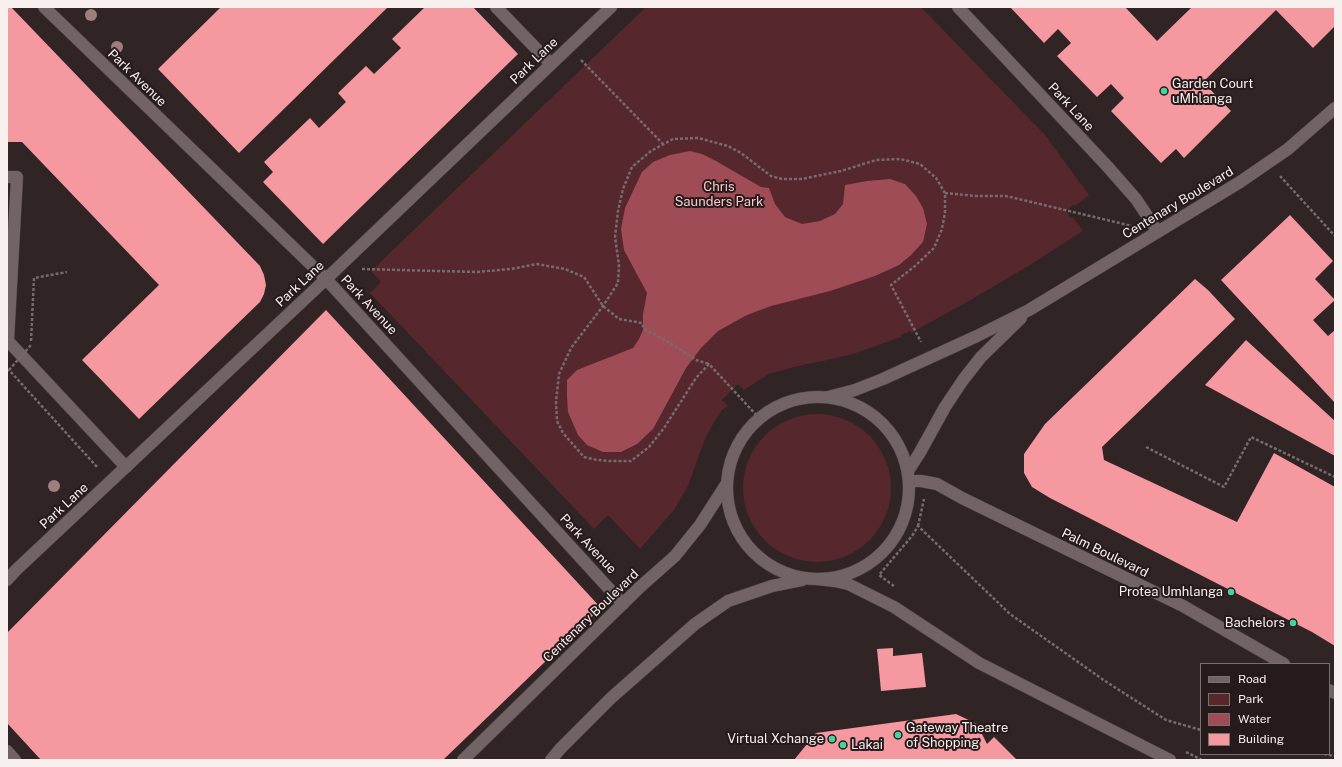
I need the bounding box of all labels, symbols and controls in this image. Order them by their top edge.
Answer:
street label: Park Lane [507,34,561,88]
street label: Park Avenue [104,46,170,110]
place label: Garden Court uMhlanga [1172,76,1253,107]
street label: Park Lane [1045,80,1097,134]
marker: Garden Court uMhlanga [1159,86,1169,96]
street label: Centenary Boulevard [1120,164,1236,242]
park label: Chris Saunders Park [675,179,763,210]
street label: Park Lane [273,258,327,310]
street label: Park Avenue [338,272,400,338]
street label: Park Lane [37,480,91,532]
street label: Park Avenue [557,511,619,577]
street label: Palm Boulevard [1059,525,1151,581]
street label: Centenary Boulevard [540,566,642,666]
place label: Protea Umhlanga [1119,584,1223,600]
marker: Protea Umhlanga [1226,587,1236,597]
place label: Bachelors [1225,615,1285,631]
marker: Bachelors [1288,618,1298,628]
legend [1200,663,1330,755]
text: Road [1238,672,1266,686]
text: Park [1238,692,1264,706]
text: Water [1238,712,1271,726]
place label: Gateway Theatre of Shopping [906,720,1008,751]
marker: Gateway Theatre of Shopping [893,730,903,740]
place label: Virtual Xchange [727,731,824,747]
text: Building [1238,732,1284,746]
marker: Virtual Xchange [827,734,837,744]
place label: Lakai [851,737,883,753]
marker: Lakai [838,740,848,750]

